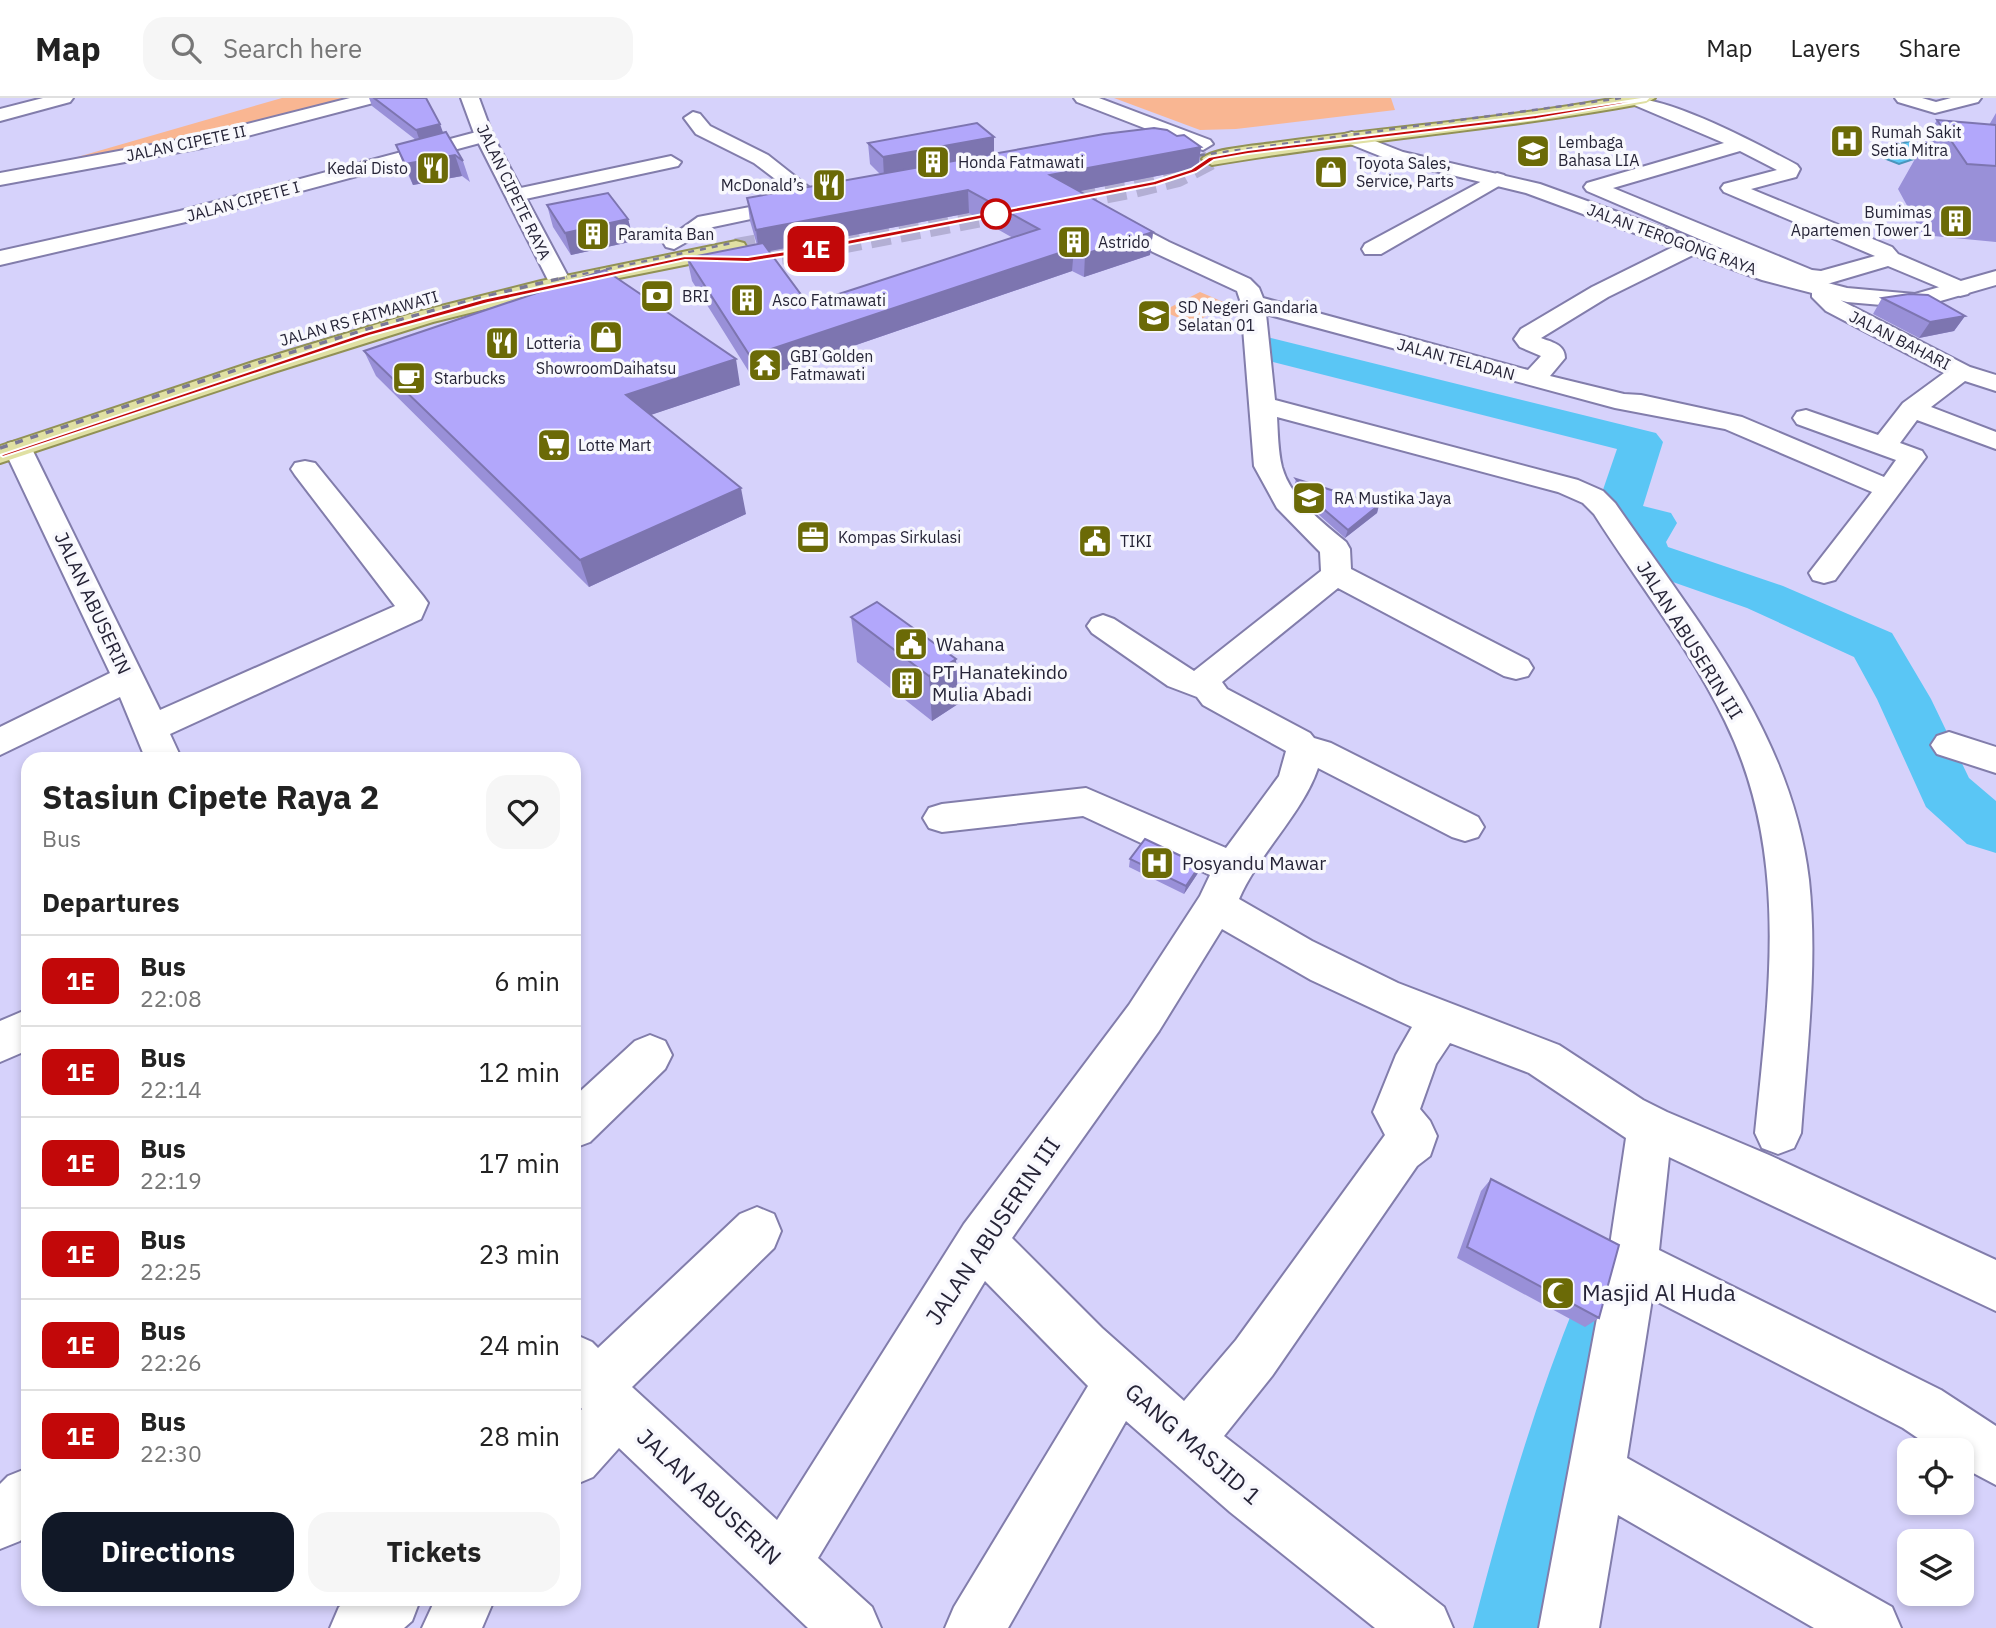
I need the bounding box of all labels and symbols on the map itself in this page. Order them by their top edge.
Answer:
street label: JALAN CIPETE II [124,120,248,166]
street label: JALAN CIPETE RAYA [473,121,555,263]
hospital icon: Rumah Sakit Setia Mitra [1828,122,1866,160]
place label: Rumah Sakit Setia Mitra [1871,122,1962,160]
school or university icon: Lembaga Bahasa LIA [1514,132,1552,170]
place label: Lembaga Bahasa LIA [1558,132,1639,170]
building icon: Honda Fatmawati [914,143,952,181]
restaurant icon: Kedai Disto [414,149,452,187]
place label: Honda Fatmawati [958,152,1084,172]
shop icon: Toyota Sales, Service, Parts [1312,153,1350,191]
place label: Toyota Sales, Service, Parts [1356,153,1454,191]
place label: Kedai Disto [327,158,408,178]
restaurant icon: McDonald’s [810,166,848,204]
place label: McDonald’s [721,175,804,195]
street label: JALAN CIPETE I [184,176,302,226]
unlabelled marker [981,199,1011,229]
street label: JALAN TEROGONG RAYA [1584,199,1760,279]
place label: Bumimas Apartemen Tower 1 [1791,202,1932,240]
building icon: Bumimas Apartemen Tower 1 [1937,202,1975,240]
building icon: Paramita Ban [574,215,612,253]
building icon: Astrido [1055,223,1093,261]
place label: Paramita Ban [618,224,714,244]
line badge: 1E [784,226,848,272]
place label: Astrido [1098,232,1150,252]
bank icon: BRI [638,277,676,315]
building icon: Asco Fatmawati [728,281,766,319]
street label: JALAN RS FATMAWATI [277,286,441,350]
place label: BRI [682,286,709,306]
place label: Asco Fatmawati [772,290,886,310]
school or university icon: SD Negeri Gandaria Selatan 01 [1135,297,1173,335]
place label: SD Negeri Gandaria Selatan 01 [1178,297,1318,335]
street label: JALAN BAHARI [1846,306,1954,374]
shop icon: ShowroomDaihatsu [587,318,625,356]
restaurant icon: Lotteria [483,324,521,362]
place label: Lotteria [526,333,581,353]
street label: JALAN TELADAN [1395,334,1517,384]
temple icon: GBI Golden Fatmawati [746,346,784,384]
place label: GBI Golden Fatmawati [790,346,873,384]
place label: ShowroomDaihatsu [536,358,676,378]
cafe icon: Starbucks [390,359,428,397]
place label: Starbucks [434,368,506,388]
supermarket icon: Lotte Mart [535,426,573,464]
place label: Lotte Mart [578,435,652,455]
school or university icon: RA Mustika Jaya [1290,479,1328,517]
place label: RA Mustika Jaya [1334,488,1452,508]
office icon: Kompas Sirkulasi [794,518,832,556]
public building icon: TIKI [1076,522,1114,560]
place label: Kompas Sirkulasi [838,527,961,547]
street label: JALAN ABUSERIN [49,528,137,678]
place label: TIKI [1120,531,1152,551]
street label: JALAN ABUSERIN III [1632,557,1748,723]
public building icon: Wahana [892,625,930,663]
place label: Wahana [936,632,1005,656]
place label: PT Hanatekindo Mulia Abadi [932,660,1068,706]
building icon: PT Hanatekindo Mulia Abadi [888,664,926,702]
hospital icon: Posyandu Mawar [1138,844,1176,882]
place label: Posyandu Mawar [1182,851,1326,875]
street label: JALAN ABUSERIN III [918,1131,1066,1330]
mosque icon: Masjid Al Huda [1539,1274,1577,1312]
place label: Masjid Al Huda [1582,1277,1736,1307]
street label: GANG MASJID 1 [1119,1376,1268,1511]
street label: JALAN ABUSERIN [631,1422,788,1571]

